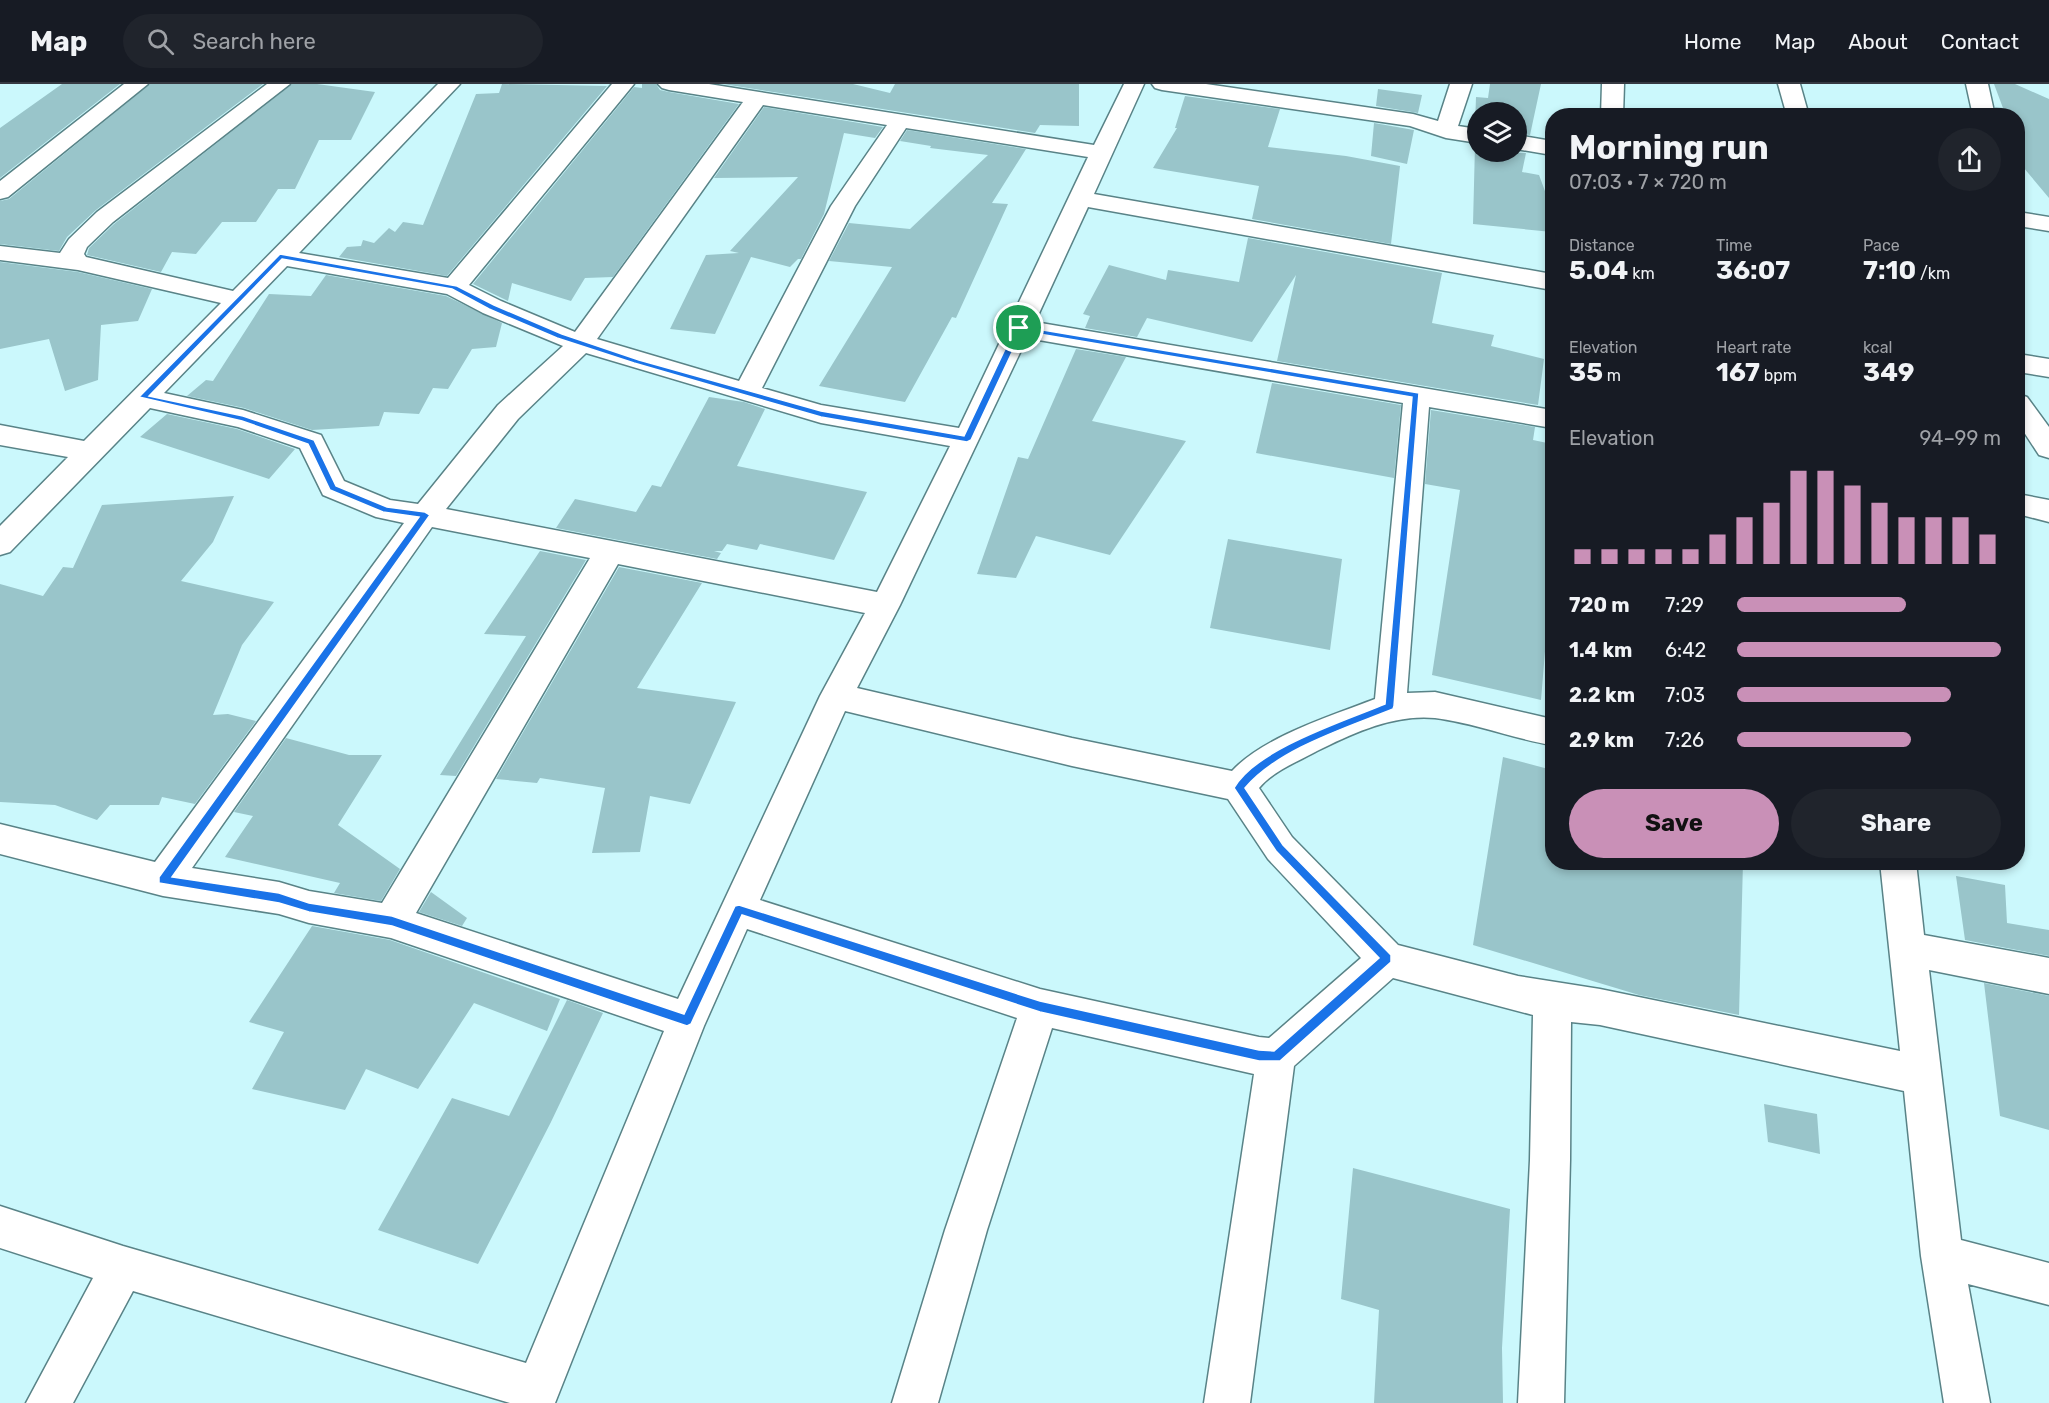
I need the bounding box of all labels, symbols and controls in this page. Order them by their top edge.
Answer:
search box [123,14,543,68]
text: Map [30,25,87,58]
icon: search [144,25,177,58]
text: Search here [192,28,316,55]
text: Home [1684,29,1741,54]
text: Map [1774,29,1815,54]
text: About [1848,29,1908,54]
text: Contact [1941,29,2019,54]
map controls [1467,102,1527,162]
button: layers [1467,102,1527,162]
text: Morning run [1569,128,1769,167]
button: share [1938,128,2001,191]
text: 07:03 · 7 × 720 m [1569,170,1727,194]
text: Distance [1569,236,1635,255]
text: Time [1716,236,1752,255]
text: Pace [1863,236,1900,255]
text: 5.04 [1569,255,1628,286]
text: 36:07 [1716,255,1790,286]
text: 7:10 [1863,255,1916,286]
text: km [1628,264,1655,283]
text: /km [1916,264,1950,283]
pin [993,302,1044,353]
icon: arrive [1002,311,1035,344]
text: Elevation [1569,338,1638,357]
text: Heart rate [1716,338,1791,357]
text: kcal [1863,338,1892,357]
text: 35 [1569,357,1603,388]
text: 167 [1716,357,1760,388]
text: 349 [1863,357,1914,388]
text: m [1603,366,1621,385]
text: bpm [1760,366,1797,385]
text: Elevation [1569,426,1655,450]
text: 94–99 m [1919,426,2001,450]
text: 720 m [1569,593,1630,617]
text: 7:29 [1665,593,1704,617]
text: 1.4 km [1569,638,1632,662]
text: 6:42 [1665,638,1706,662]
text: 2.2 km [1569,683,1635,707]
text: 7:03 [1665,683,1705,707]
text: 2.9 km [1569,728,1634,752]
text: 7:26 [1665,728,1704,752]
button: Save [1569,789,1779,858]
button: Share [1791,789,2001,858]

